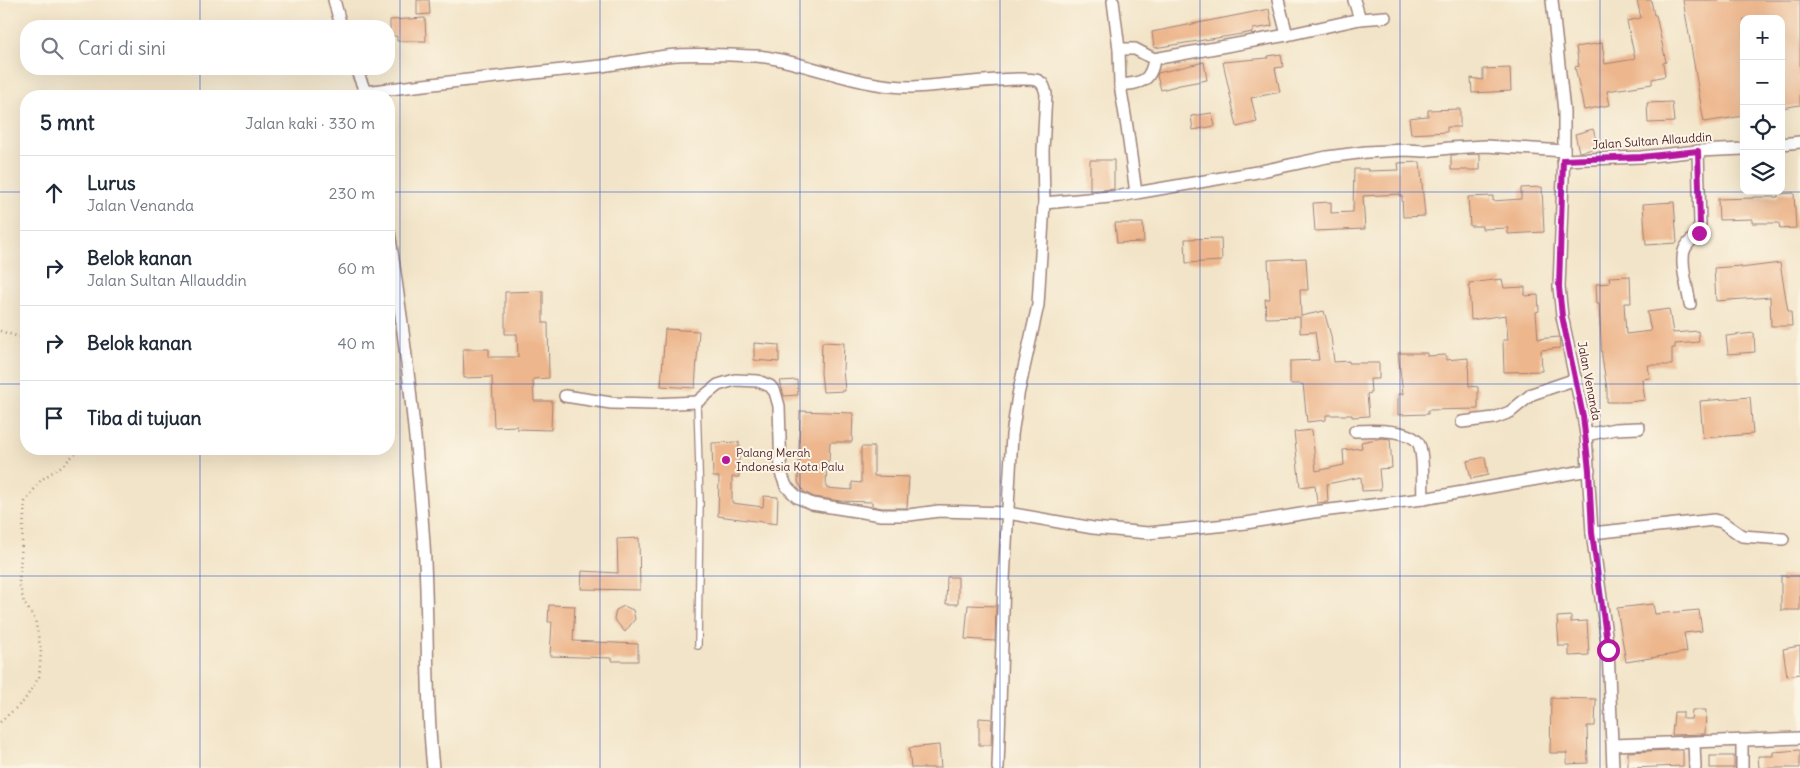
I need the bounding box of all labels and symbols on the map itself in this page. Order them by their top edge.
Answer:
street label: Jalan Sultan Allauddin [1592,129,1712,152]
route end [1688,222,1711,245]
street label: Jalan Venanda [1574,340,1605,422]
place label: Palang Merah Indonesia Kota Palu [736,445,844,474]
marker: Palang Merah Indonesia Kota Palu [720,454,732,466]
route start [1597,639,1620,662]

